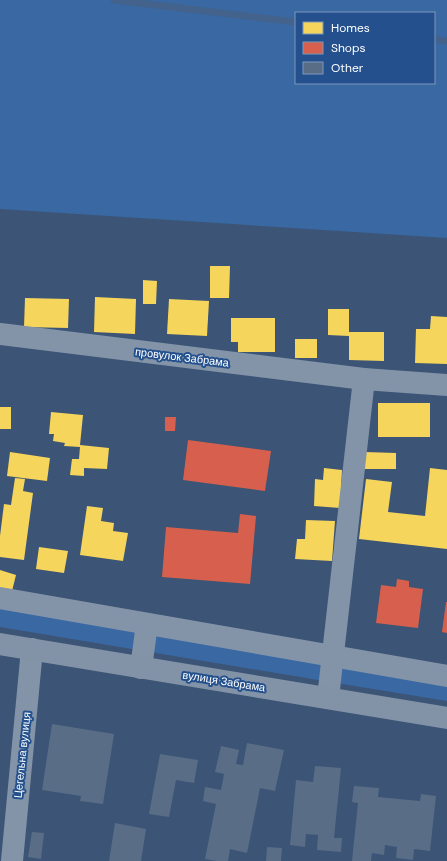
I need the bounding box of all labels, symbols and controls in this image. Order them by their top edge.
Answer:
legend [295,12,435,84]
text: Homes [331,20,370,36]
text: Shops [331,40,366,56]
text: Other [331,60,364,76]
street label: провулок Забрама [134,344,231,370]
street label: вулиця Забрама [182,668,267,695]
street label: Цегельна вулиця [11,711,33,799]

